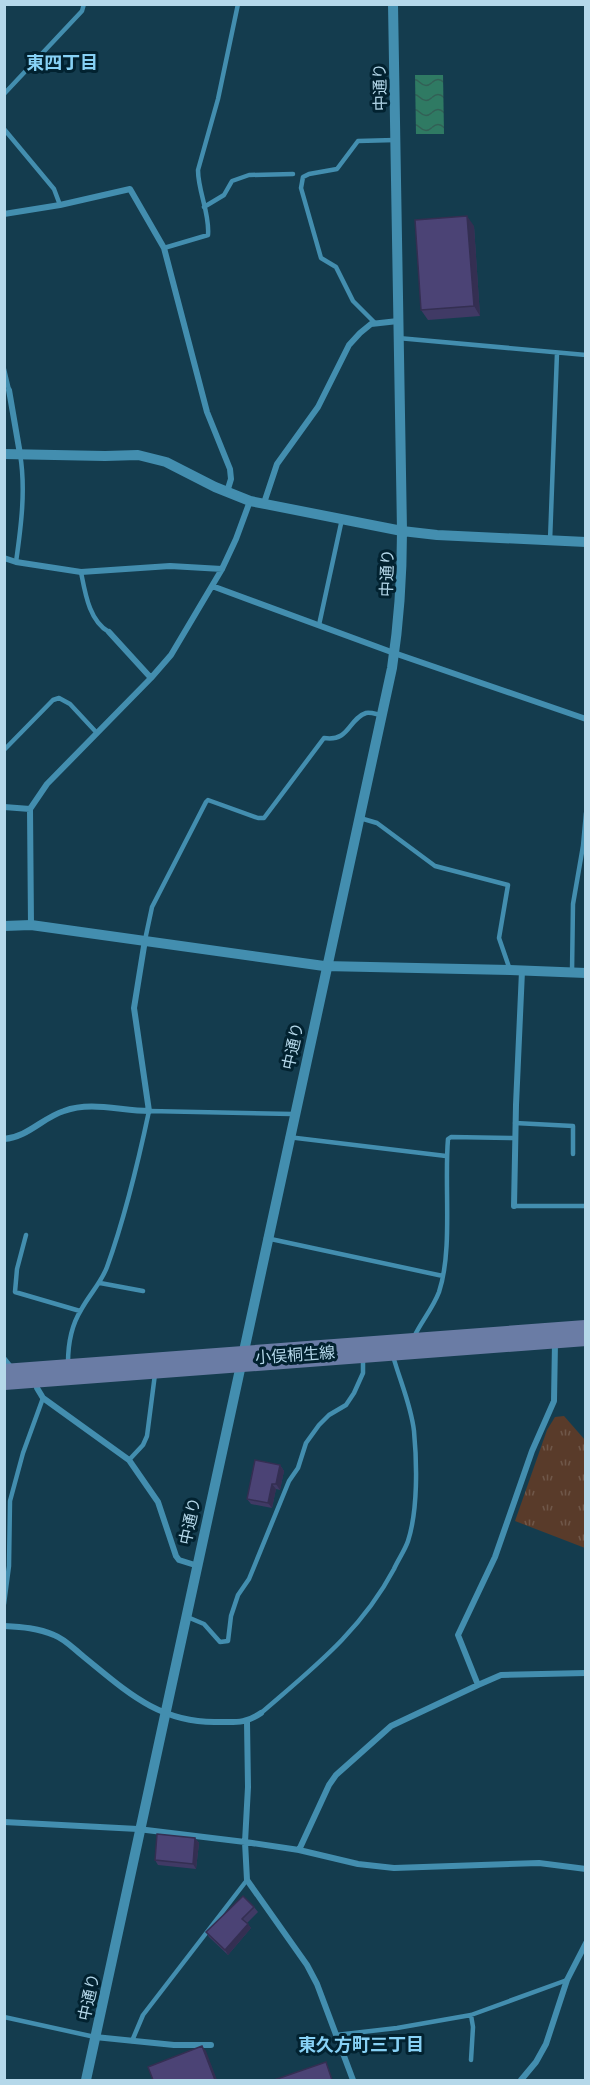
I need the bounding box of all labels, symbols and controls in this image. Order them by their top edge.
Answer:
district label: 東四丁目 [26,51,98,73]
street label: 中通り [369,63,389,111]
street label: 中通り [376,549,396,597]
street label: 中通り [278,1021,306,1071]
street label: 小俣桐生線 [254,1342,336,1366]
street label: 中通り [175,1496,203,1546]
street label: 中通り [74,1972,102,2022]
district label: 東久方町三丁目 [298,2033,424,2055]

